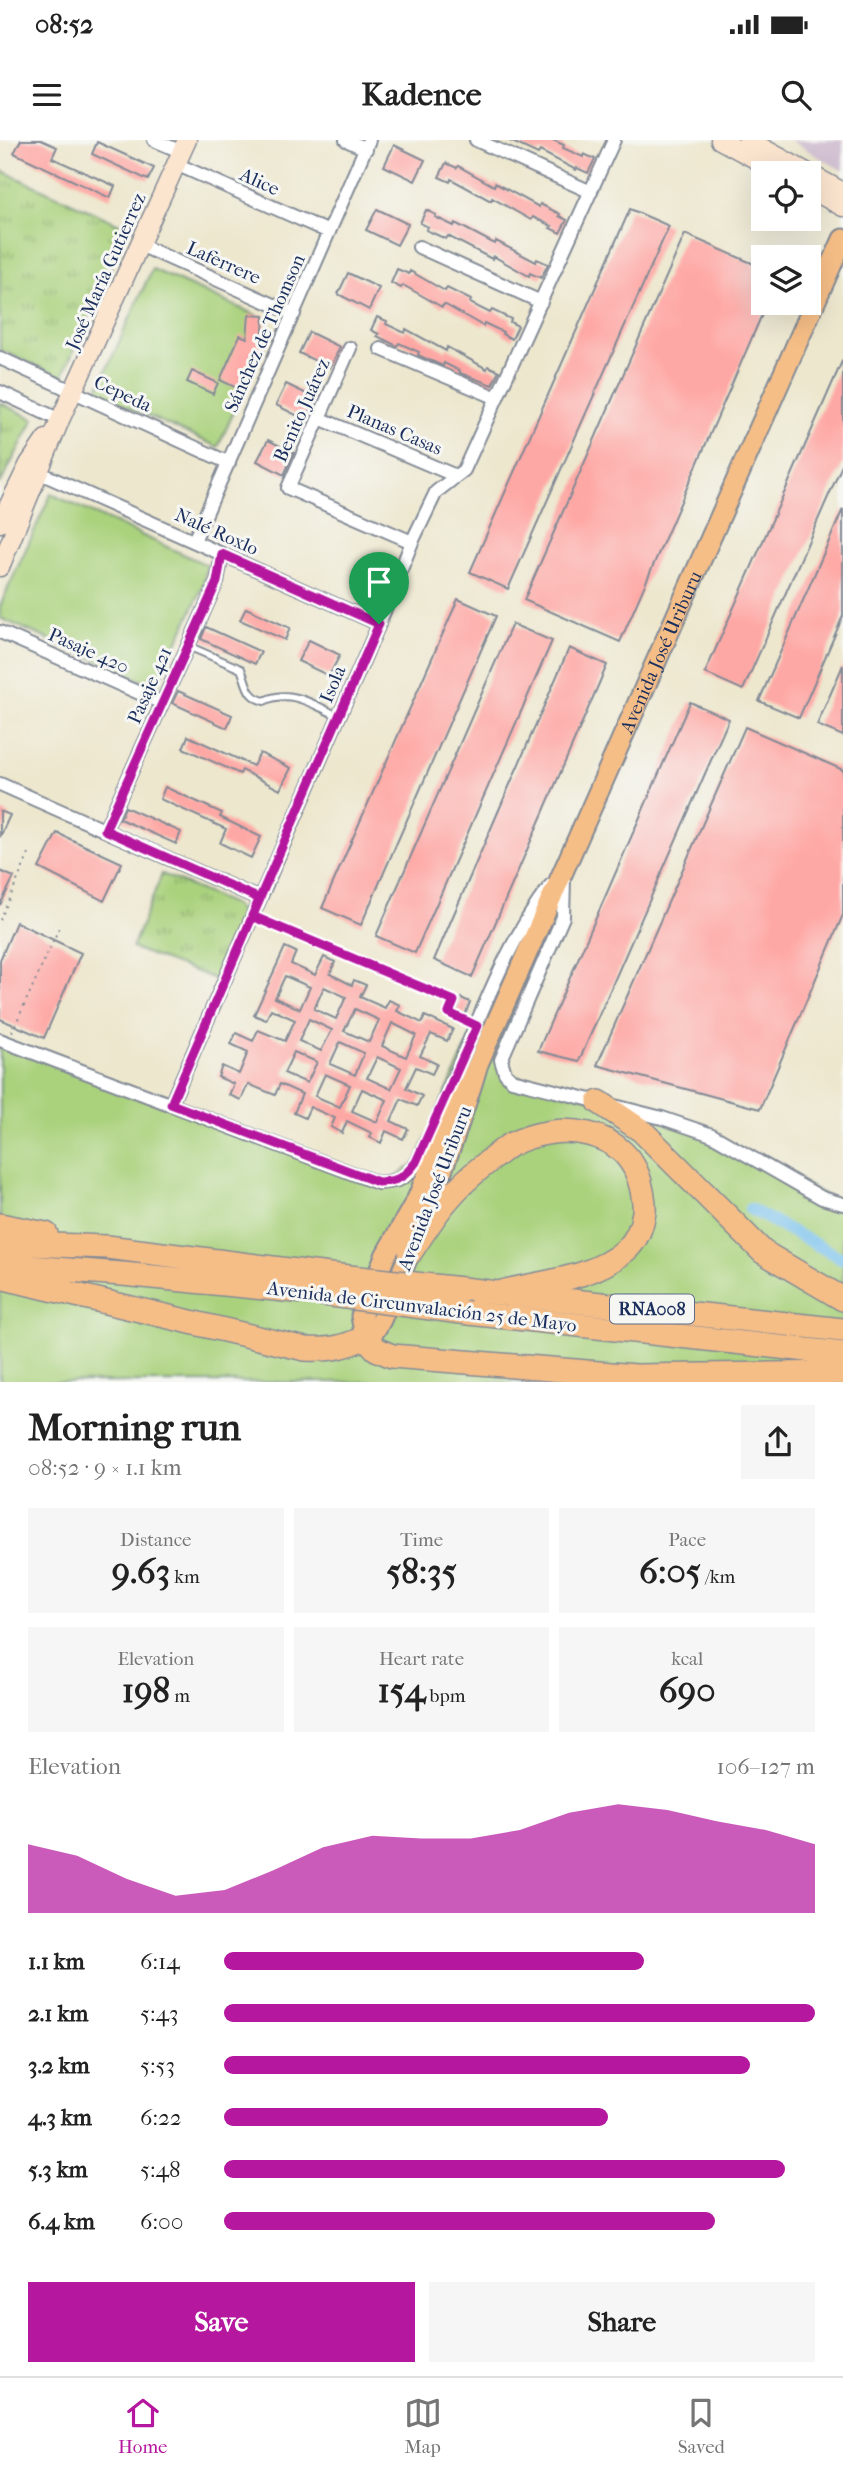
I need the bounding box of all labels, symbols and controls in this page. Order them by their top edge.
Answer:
text: 08:52 [35,9,93,40]
icon: menu [28,76,66,114]
text: Kadence [361,76,482,113]
icon: search [777,76,815,114]
map controls [751,161,821,315]
button: locate [751,161,821,231]
street label: Alice [236,163,283,200]
street label: José María Gutierrez [61,190,150,355]
street label: Laferrere [183,237,264,289]
button: layers [751,245,821,315]
street label: Sánchez de Thomson [220,251,310,416]
street label: Benito Juárez [269,355,335,466]
street label: Cepeda [90,371,155,417]
street label: Planas Casas [344,400,445,460]
street label: Nalé Roxlo [172,504,262,560]
pin [349,552,409,624]
icon: arrive [360,563,398,601]
street label: Avenida José Uriburu [615,568,707,738]
street label: Pasaje 420 [45,623,132,678]
street label: Pasaje 421 [123,644,177,727]
street label: Isola [315,662,351,706]
street label: Avenida José Uriburu [393,1103,477,1275]
street label: Avenida de Circunvalación 25 de Mayo [265,1277,578,1337]
road number: RNA008 [610,1294,694,1324]
text: Morning run [28,1405,241,1450]
button: share [741,1405,815,1479]
text: 08:52 · 9 × 1.1 km [28,1454,182,1481]
text: Distance [120,1529,192,1551]
text: Time [400,1529,443,1551]
text: Pace [668,1529,706,1551]
text: 9.63 [112,1551,170,1592]
text: 58:35 [386,1551,457,1592]
text: 6:05 [639,1551,701,1592]
text: km [170,1566,200,1588]
text: /km [701,1566,735,1588]
text: Elevation [117,1648,194,1670]
text: Heart rate [379,1648,464,1670]
text: kcal [671,1648,703,1670]
text: 198 [122,1670,170,1711]
text: 154 [377,1670,426,1711]
text: 690 [659,1670,715,1711]
text: m [170,1685,190,1707]
text: bpm [426,1685,466,1707]
text: Elevation [28,1753,121,1780]
text: 106–127 m [717,1753,815,1780]
text: 1.1 km [28,1948,85,1975]
text: 6:14 [140,1948,180,1975]
text: 2.1 km [28,2000,88,2027]
text: 5:43 [140,2000,179,2027]
text: 3.2 km [28,2052,90,2079]
text: 5:53 [140,2052,175,2079]
text: 4.3 km [28,2104,92,2131]
text: 6:22 [140,2104,182,2131]
text: 5.3 km [28,2156,88,2183]
text: 5:48 [140,2156,181,2183]
text: 6.4 km [28,2208,95,2235]
text: 6:00 [140,2208,183,2235]
button: Save [28,2282,415,2362]
button: Share [429,2282,815,2362]
tab: Home [118,2394,168,2458]
tab: Map [404,2394,442,2458]
tab: Saved [678,2394,725,2458]

